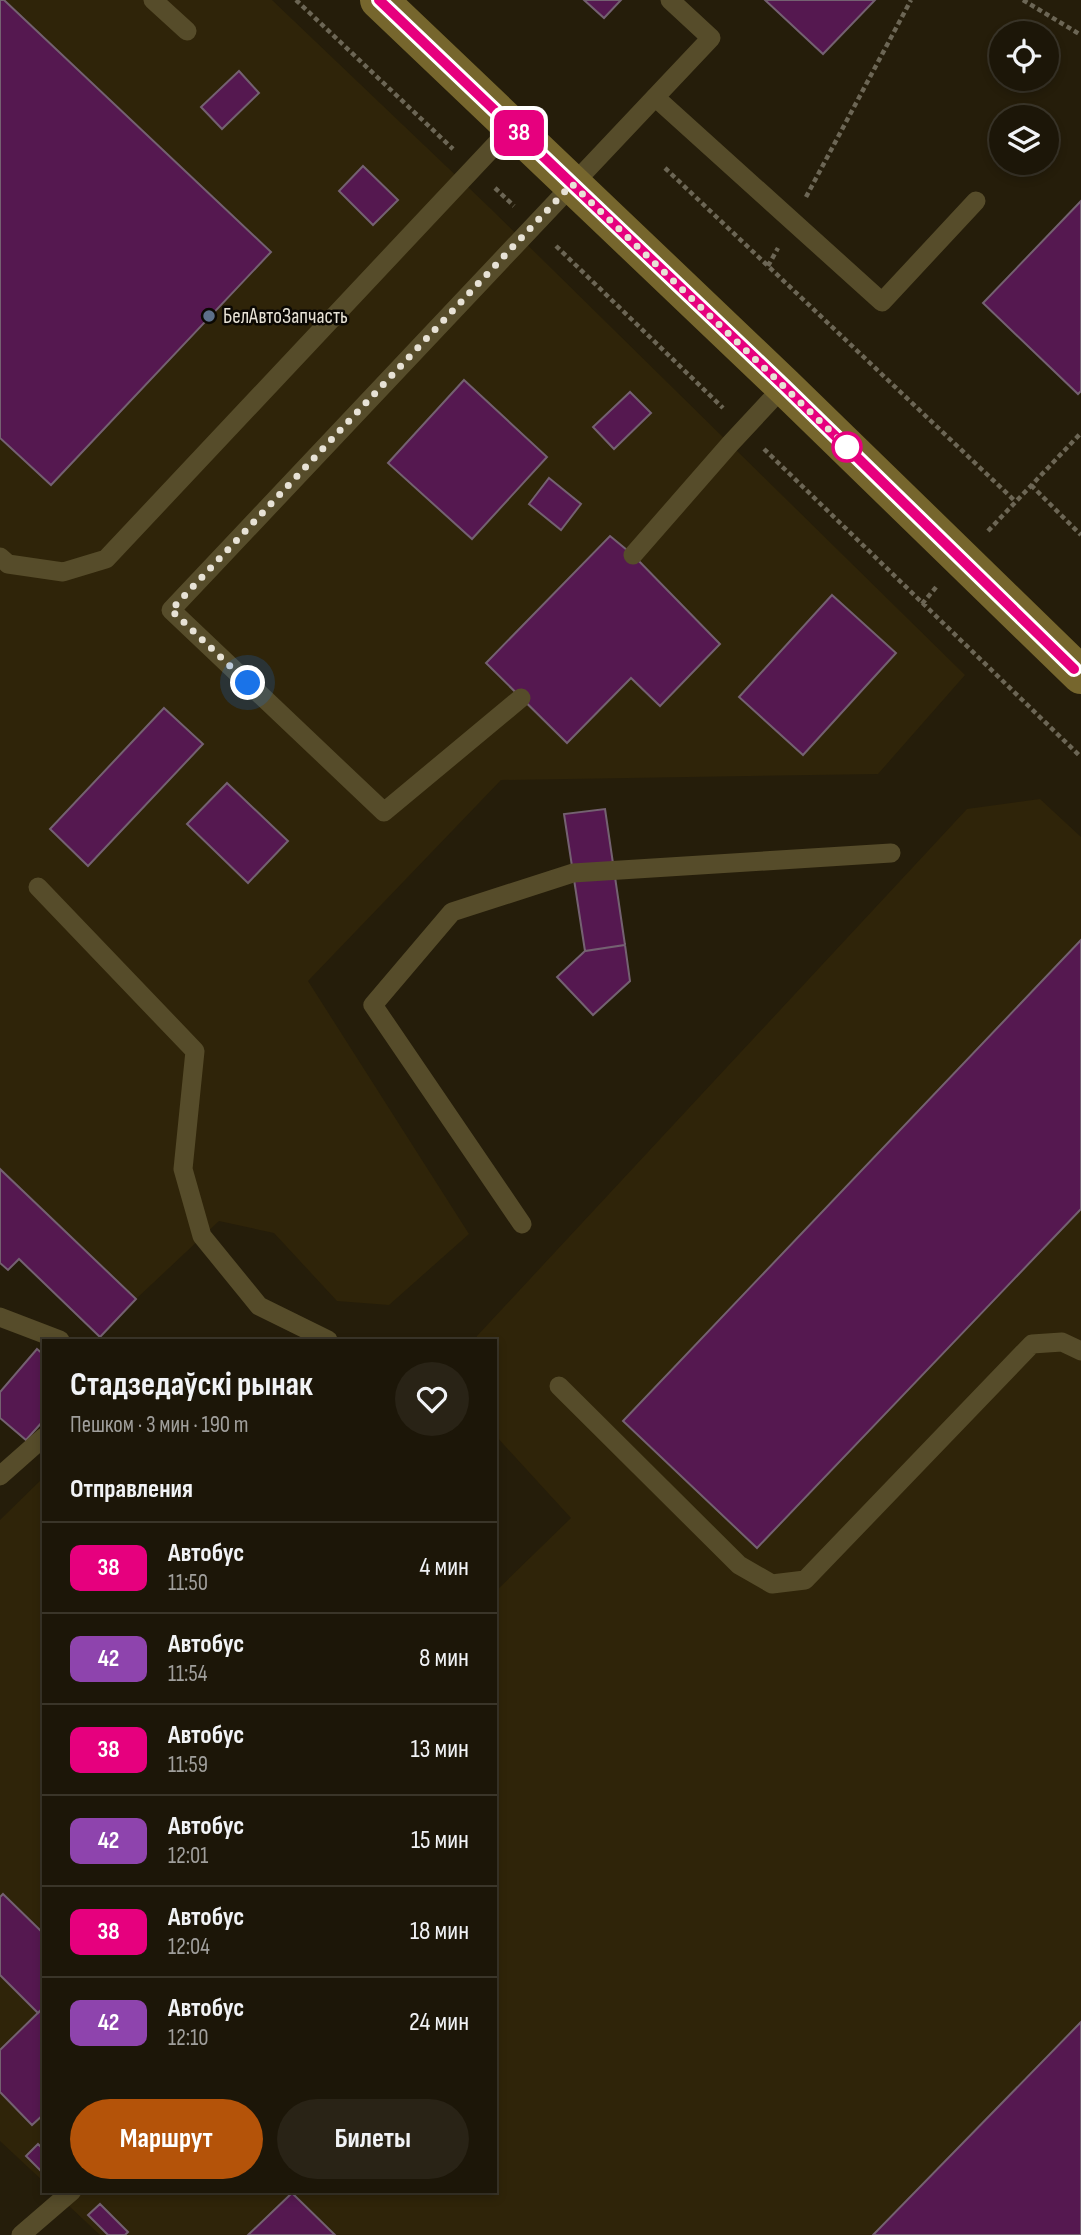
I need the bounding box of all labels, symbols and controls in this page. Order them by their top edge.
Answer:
map controls [989,21,1059,175]
button: locate [989,21,1059,91]
button: layers [989,105,1059,175]
line badge: 38 [488,110,550,156]
text: 38 [508,118,530,147]
place label: БелАвтоЗапчасть [223,304,348,329]
marker: БелАвтоЗапчасть [201,308,217,324]
unlabelled marker [832,432,862,462]
your location [230,665,265,700]
button: heart [395,1362,469,1436]
text: Стадзедаўскі рынак [70,1365,313,1405]
text: Пешком · 3 мин · 190 m [70,1411,249,1439]
text: Отправления [70,1474,193,1505]
text: Автобус [168,1538,244,1569]
text: 4 мин [420,1552,469,1583]
text: 38 [97,1553,120,1582]
text: 11:50 [168,1569,208,1597]
text: Автобус [168,1629,244,1660]
text: 8 мин [419,1643,469,1674]
text: 42 [98,1644,119,1673]
text: 11:54 [168,1660,207,1688]
text: Автобус [168,1720,244,1751]
text: 13 мин [410,1734,469,1765]
text: 38 [97,1735,120,1764]
text: 11:59 [168,1751,208,1779]
text: Автобус [168,1811,244,1842]
text: 15 мин [411,1825,469,1856]
text: 42 [98,1826,119,1855]
text: 12:01 [168,1842,208,1870]
text: Автобус [168,1902,244,1933]
text: 18 мин [410,1916,469,1947]
text: 38 [97,1917,120,1946]
text: 12:04 [168,1933,210,1961]
text: Автобус [168,1993,244,2024]
text: 24 мин [409,2007,469,2038]
text: 42 [98,2008,119,2037]
text: 12:10 [168,2024,208,2052]
button: Маршрут [70,2099,263,2179]
button: Билеты [277,2099,469,2179]

